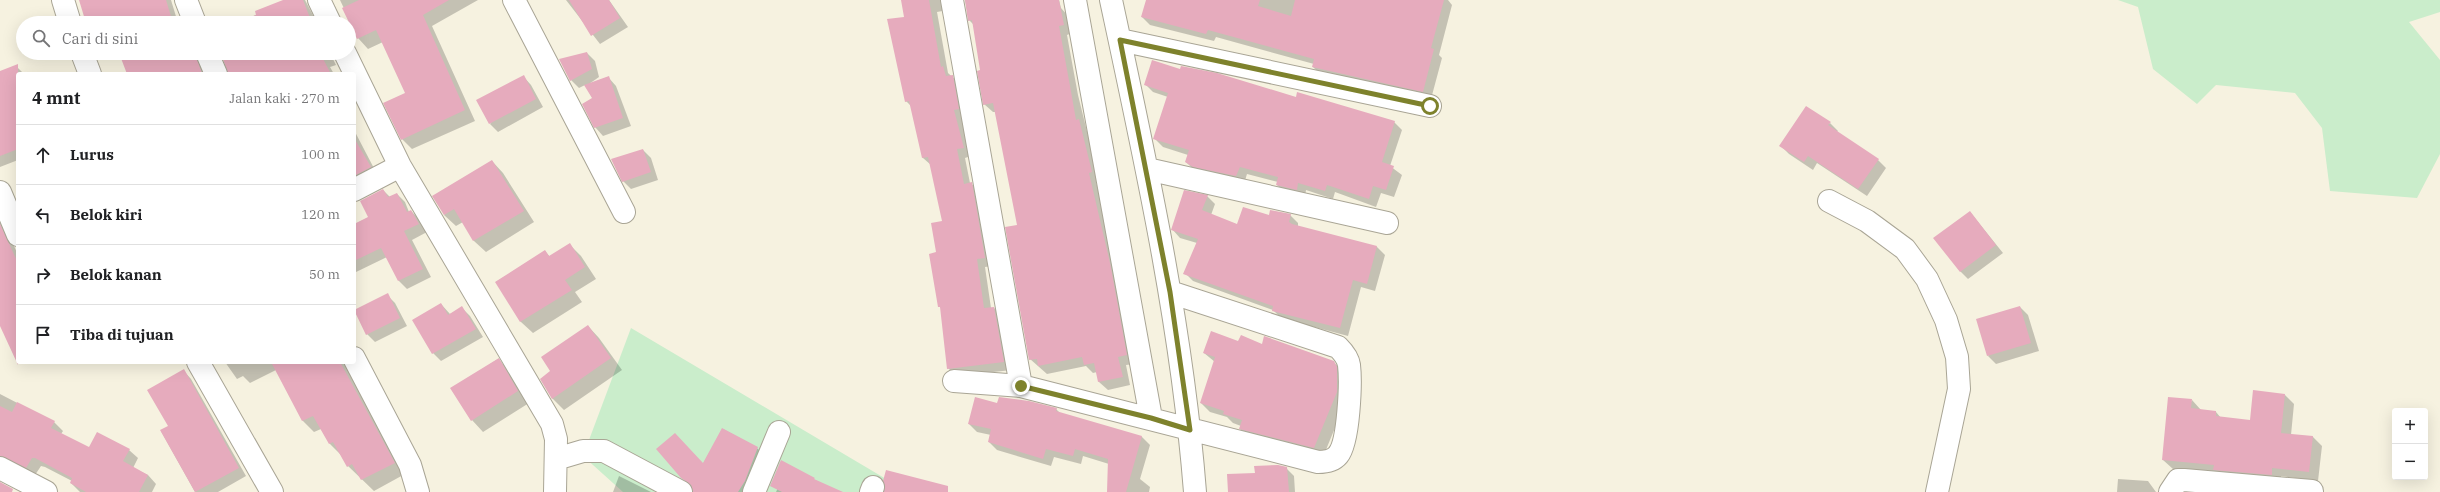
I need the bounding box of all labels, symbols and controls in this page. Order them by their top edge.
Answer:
search box [16,16,356,60]
icon: search [30,27,52,49]
text: Cari di sini [62,29,138,48]
text: 4 mnt [32,87,80,109]
text: Jalan kaki · 270 m [229,90,340,107]
route start [1421,97,1439,115]
icon: ahead [32,144,54,166]
text: Lurus [70,145,114,164]
text: 100 m [301,146,340,163]
icon: left [32,204,54,226]
text: Belok kiri [70,205,142,224]
text: 120 m [301,206,340,223]
icon: right [32,264,54,286]
text: Belok kanan [70,265,162,284]
text: 50 m [309,266,340,283]
icon: arrive [32,324,54,346]
text: Tiba di tujuan [70,325,174,344]
route end [1012,377,1030,395]
map controls [2392,408,2428,480]
button: + [2392,408,2428,444]
button: − [2392,444,2428,480]

